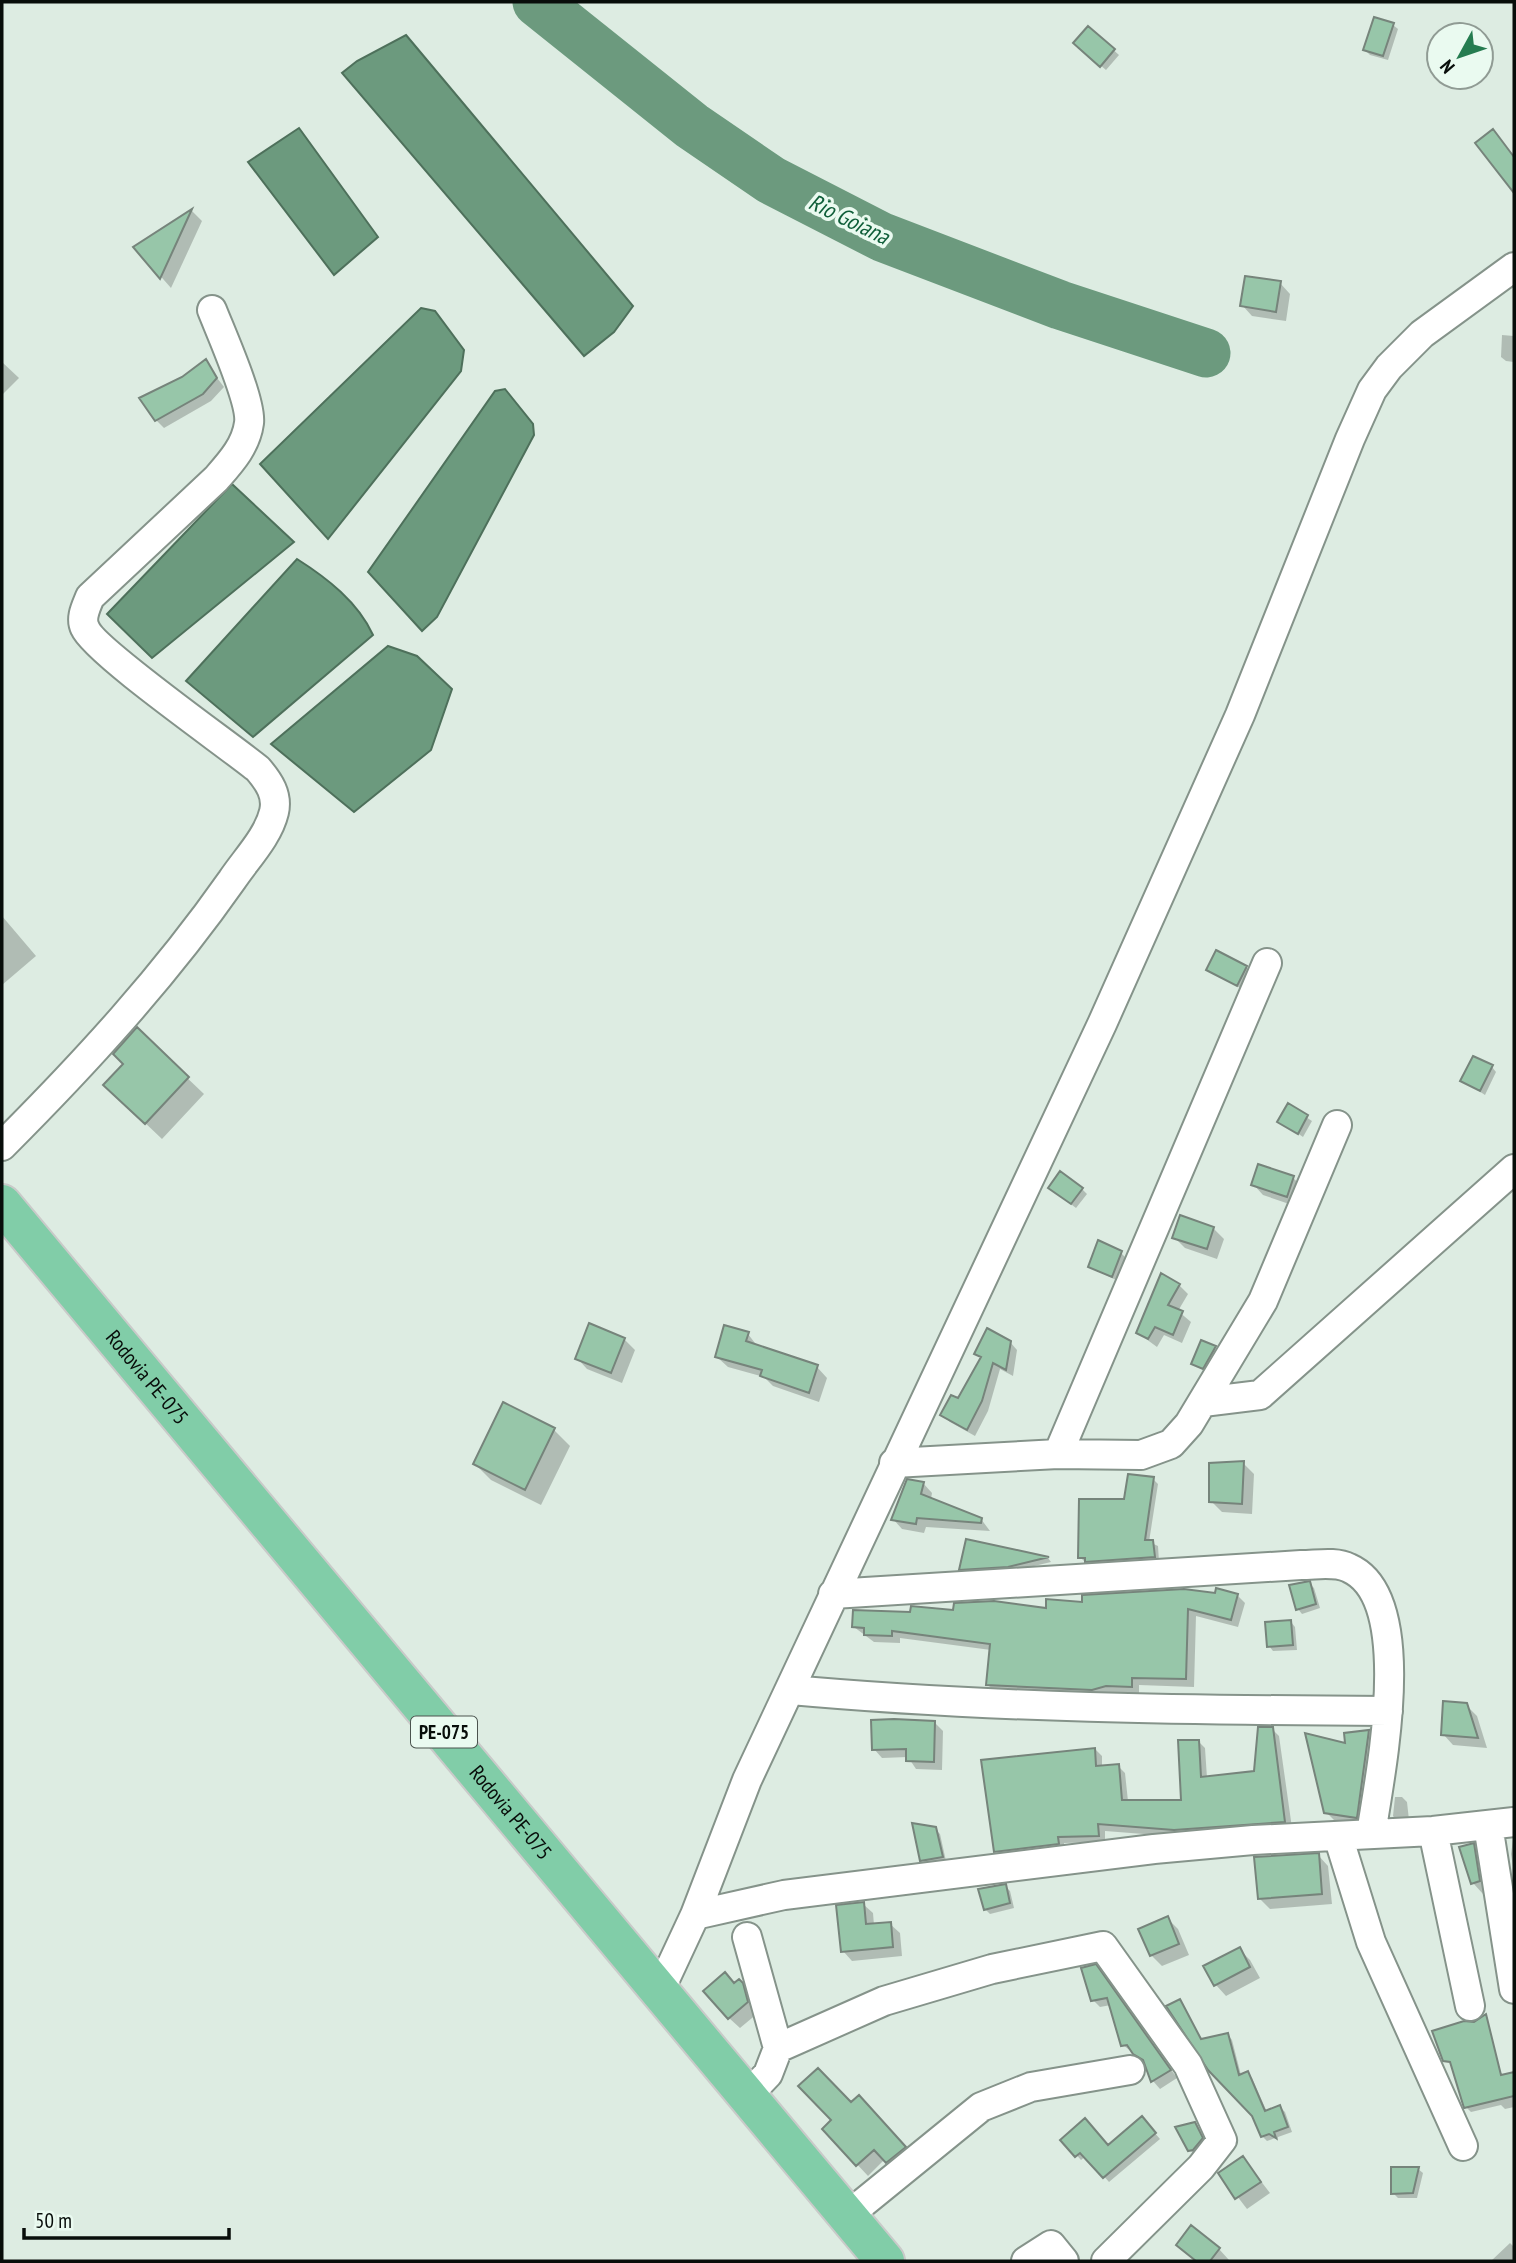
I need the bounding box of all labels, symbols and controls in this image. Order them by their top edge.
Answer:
north arrow [1425,21,1495,91]
text: N [1434,55,1459,79]
water label: Rio Goiana [804,187,896,251]
street label: Rodovia PE-075 [100,1324,194,1430]
road number: PE-075 [411,1716,477,1748]
street label: Rodovia PE-075 [464,1760,558,1865]
scale bar [24,2196,229,2240]
text: 50 m [35,2207,72,2234]

